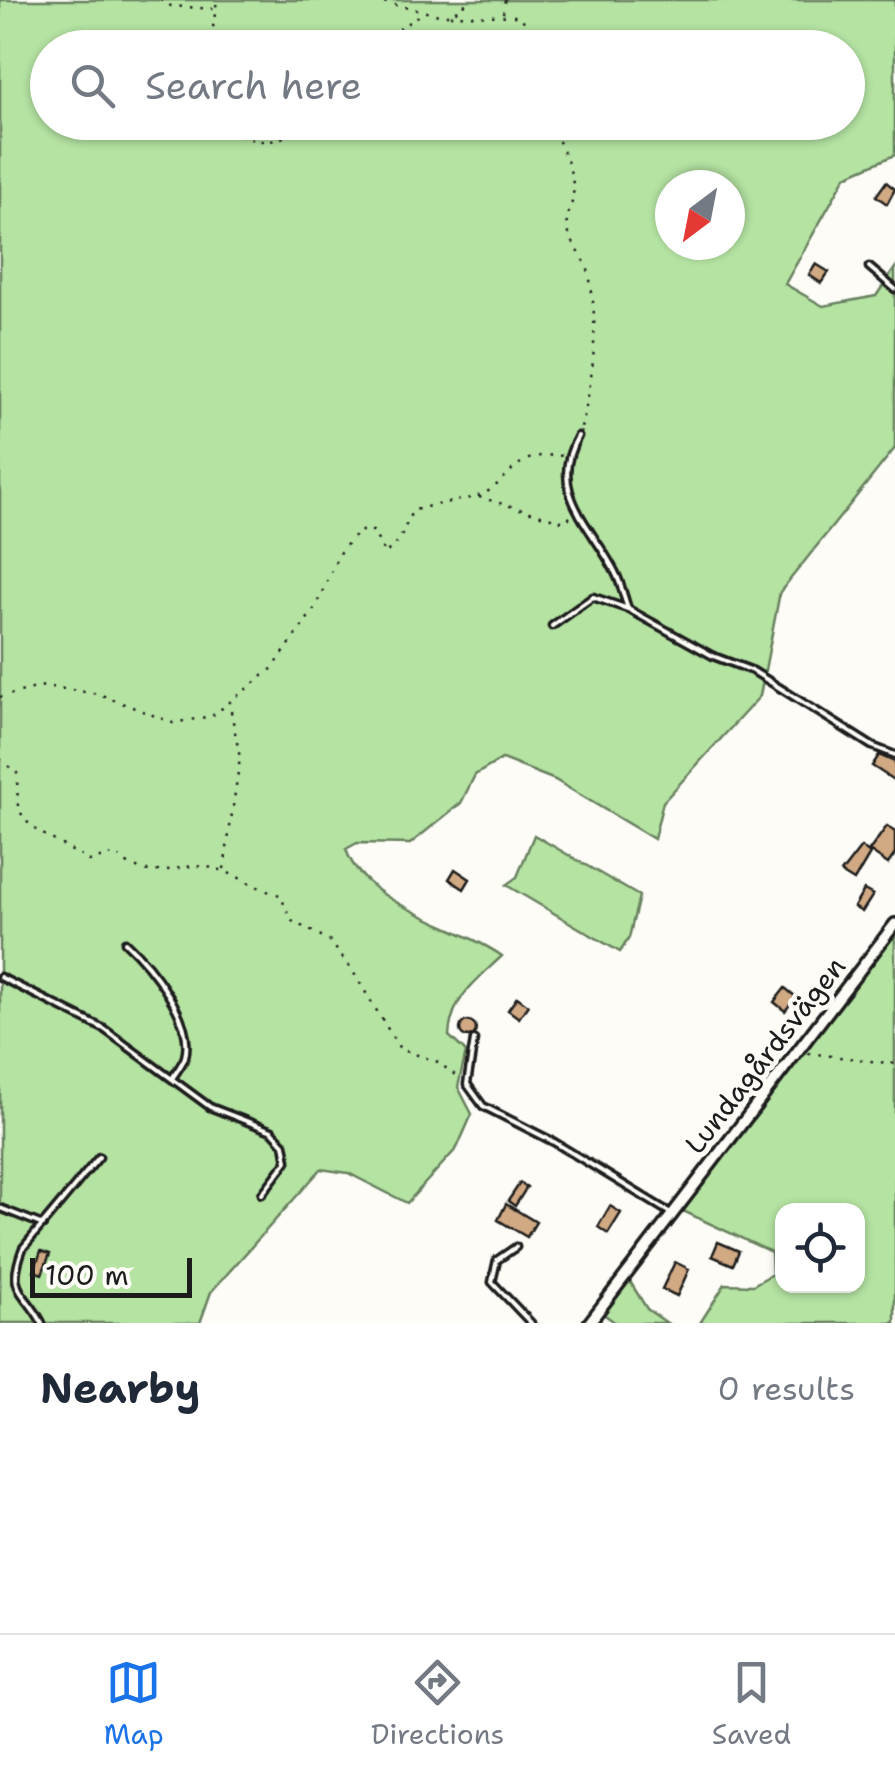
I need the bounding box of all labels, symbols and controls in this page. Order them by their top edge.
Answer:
search box [30,30,865,140]
icon: search [65,58,120,113]
text: Search here [145,60,362,111]
north arrow [655,170,745,260]
street label: Lundagårdsvägen [676,949,854,1161]
map controls [775,1203,865,1293]
button: locate [775,1203,865,1293]
scale bar [30,1253,192,1298]
text: 100 m [45,1256,129,1294]
text: Nearby [40,1360,200,1416]
text: 0 results [718,1367,855,1410]
tab: Map [104,1655,164,1753]
tab: Directions [371,1655,504,1753]
tab: Saved [712,1655,791,1753]

